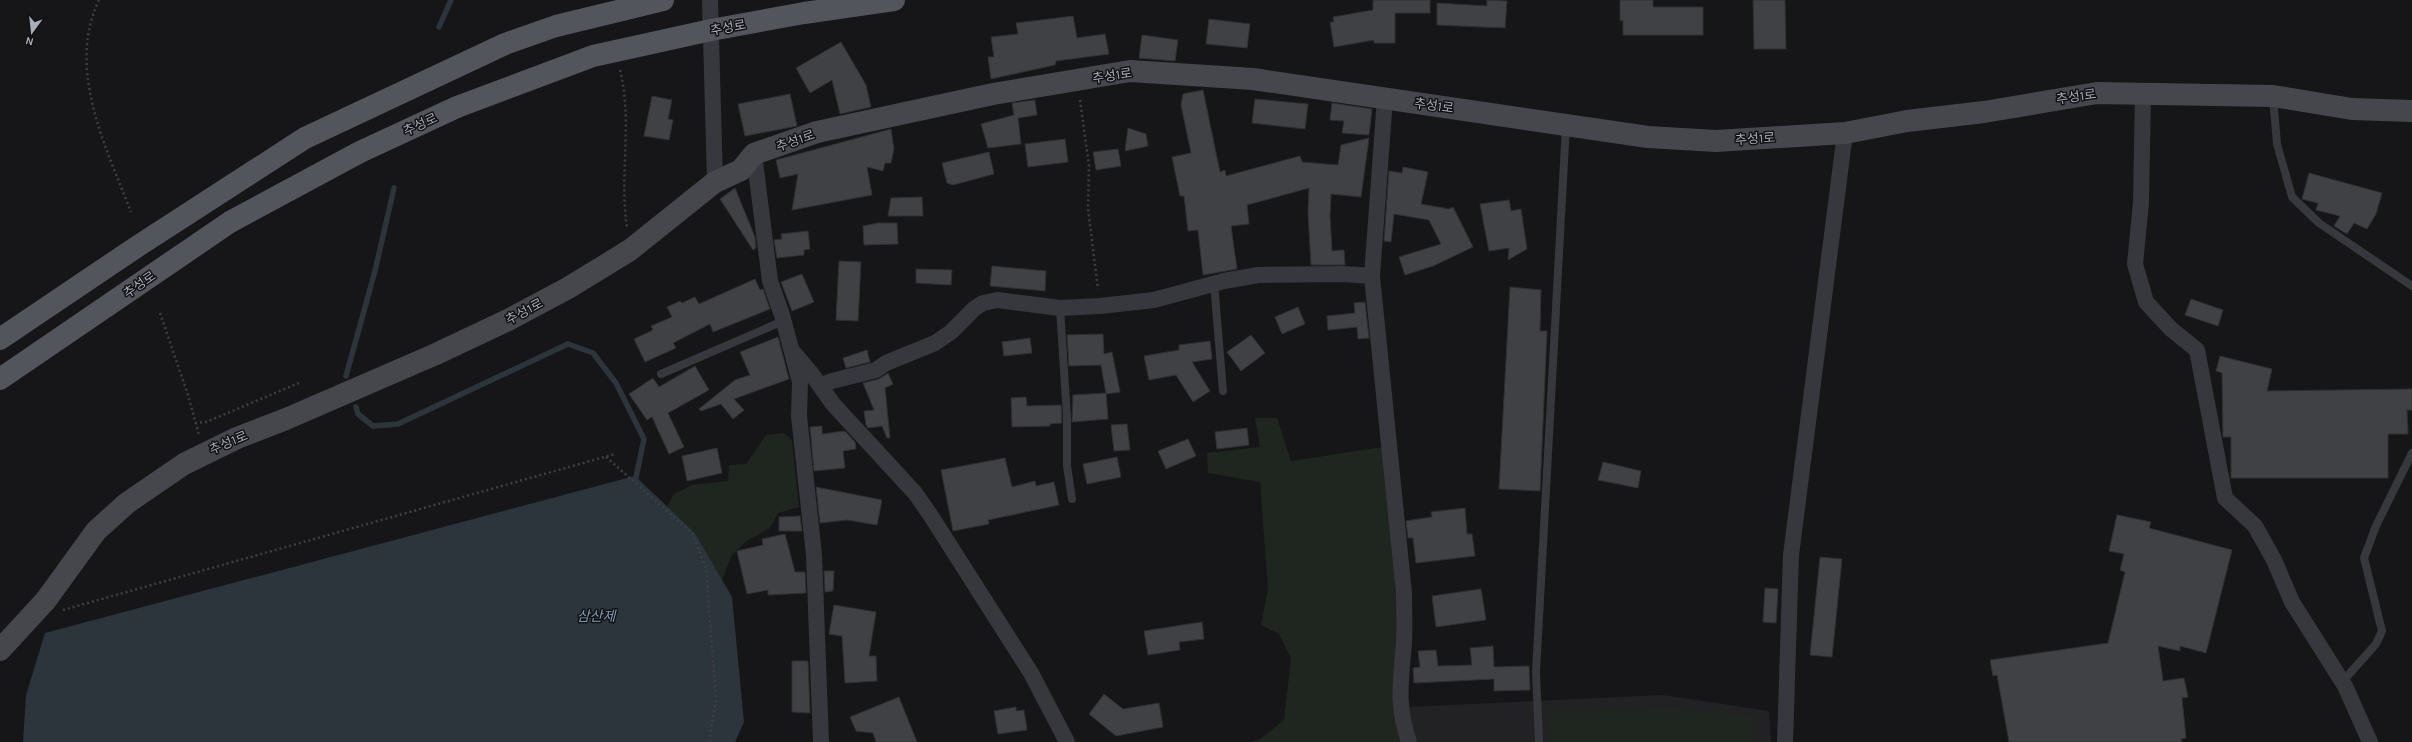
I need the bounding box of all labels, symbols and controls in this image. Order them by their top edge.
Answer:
north arrow [12,12,52,52]
street label: 추성로 [709,17,747,38]
text: N [24,34,35,48]
street label: 추성1로 [1091,65,1133,86]
street label: 추성1로 [2055,86,2097,107]
street label: 추성1로 [1413,95,1455,116]
street label: 추성로 [401,110,440,139]
street label: 추성1로 [774,127,817,154]
street label: 추성1로 [1734,130,1776,147]
street label: 추성로 [120,268,158,301]
street label: 추성1로 [503,295,546,327]
street label: 추성1로 [207,428,250,457]
water label: 삼산제 [577,608,617,625]

